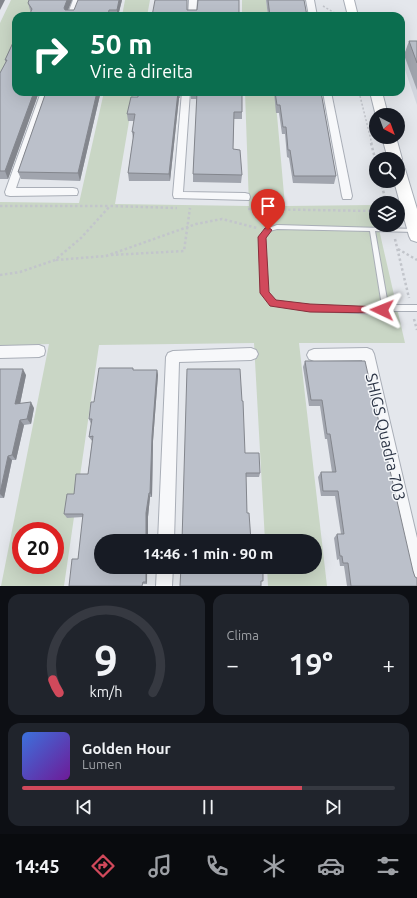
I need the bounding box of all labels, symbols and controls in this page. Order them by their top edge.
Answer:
icon: right [24,28,76,80]
text: 50 m [90,28,152,59]
text: Vire à direita [90,61,193,81]
north arrow [369,108,405,144]
map controls [369,108,405,232]
button: search [369,152,405,188]
pin [251,189,285,230]
icon: arrive [257,195,279,217]
button: layers [369,196,405,232]
position arrow [361,289,403,331]
street label: SHIGS Quadra 703 [363,371,409,503]
speed limit sign: 20 [12,522,64,574]
text: 14:46 · 1 min · 90 m [143,545,273,562]
text: Clima [227,628,259,642]
text: 9 [95,636,118,683]
text: 19° [289,647,333,681]
text: − [227,652,239,677]
text: + [383,652,395,677]
text: km/h [90,683,123,699]
text: Golden Hour [82,740,171,757]
text: Lumen [82,757,122,771]
icon: previous [73,796,95,818]
icon: pause [197,796,219,818]
icon: next [322,796,344,818]
icon: directions [89,852,117,880]
icon: music [146,852,174,880]
icon: phone [203,852,231,880]
icon: climate [260,852,288,880]
icon: car [317,852,345,880]
icon: filters [374,852,402,880]
text: 14:45 [15,856,60,876]

